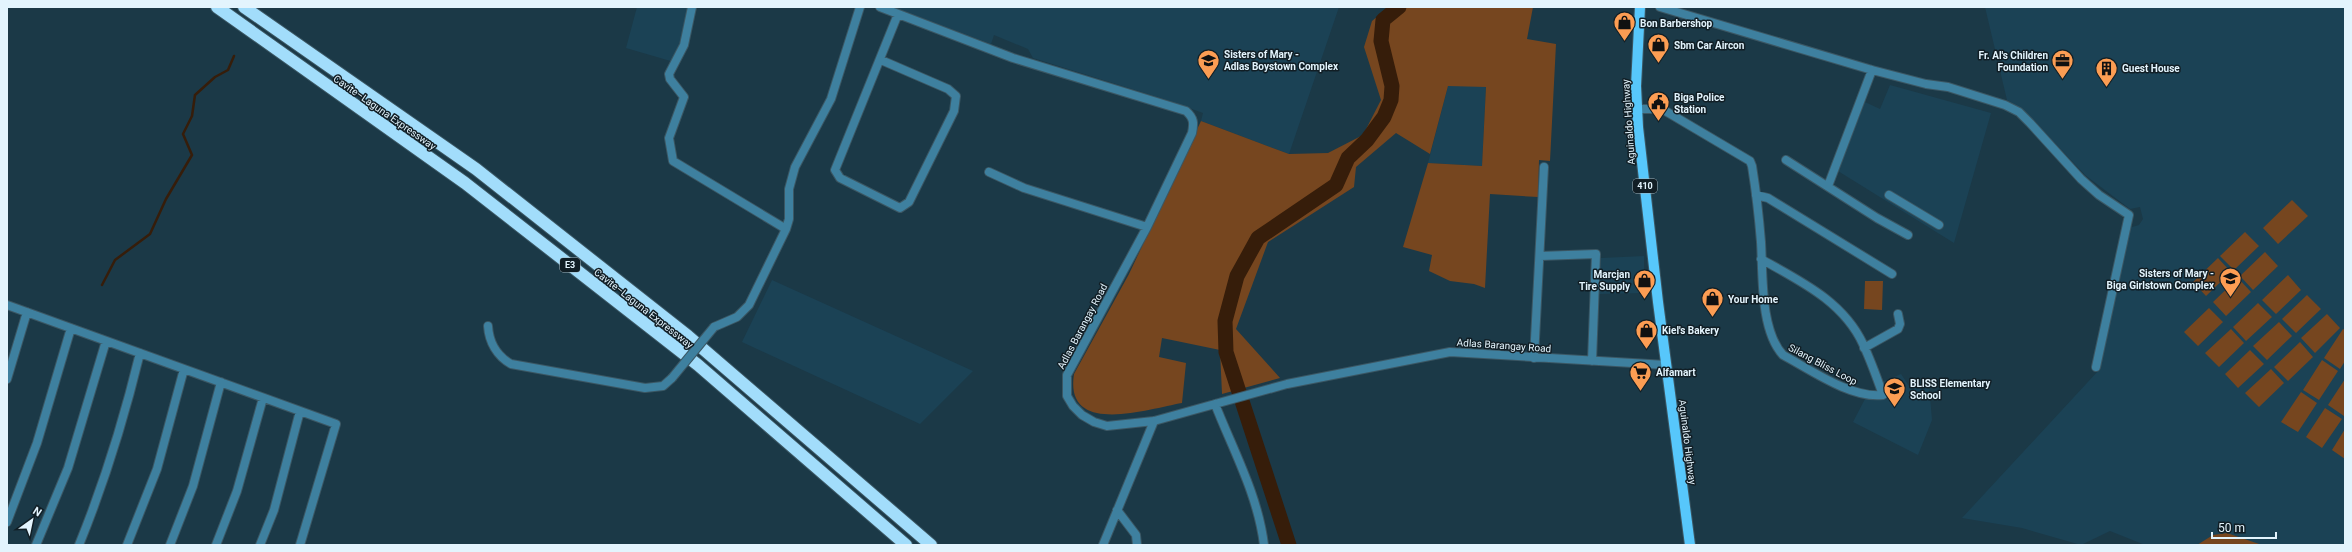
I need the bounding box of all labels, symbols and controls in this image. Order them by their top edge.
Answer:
shop icon: Bon Barbershop [1611,10,1637,43]
place label: Bon Barbershop [1640,18,1713,29]
shop icon: Sbm Car Aircon [1645,32,1671,65]
place label: Sbm Car Aircon [1674,40,1745,51]
school or university icon: Sisters of Mary - Adlas Boystown Complex [1195,47,1221,80]
office icon: Fr. Al's Children Foundation [2050,48,2076,81]
place label: Sisters of Mary - Adlas Boystown Complex [1224,49,1339,72]
place label: Fr. Al's Children Foundation [1979,50,2048,73]
building icon: Guest House [2093,55,2119,88]
place label: Guest House [2122,63,2180,74]
street label: Cavite–Laguna Expressway [331,73,438,152]
street label: Aguinaldo Highway [1620,79,1637,165]
public building icon: Biga Police Station [1646,90,1672,123]
place label: Biga Police Station [1674,92,1725,115]
road number: 410 [1633,179,1657,193]
road number: E3 [560,258,580,272]
street label: Cavite–Laguna Expressway [592,266,696,351]
school or university icon: Sisters of Mary - Biga Girlstown Complex [2217,266,2243,299]
shop icon: Marcjan Tire Supply [1632,267,1658,300]
place label: Sisters of Mary - Biga Girlstown Complex [2107,268,2215,291]
place label: Marcjan Tire Supply [1579,269,1631,292]
street label: Adlas Barangay Road [1055,282,1110,371]
shop icon: Your Home [1699,286,1725,319]
place label: Your Home [1728,294,1779,305]
shop icon: Kiel's Bakery [1634,317,1660,350]
place label: Kiel's Bakery [1662,325,1720,336]
street label: Adlas Barangay Road [1456,337,1552,354]
street label: Silang Bliss Loop [1787,342,1859,387]
supermarket icon: Alfamart [1628,359,1654,392]
place label: Alfamart [1656,367,1696,378]
school or university icon: BLISS Elementary School [1882,376,1908,409]
place label: BLISS Elementary School [1910,378,1991,401]
street label: Aguinaldo Highway [1677,399,1698,485]
north arrow [12,500,52,540]
text: N [30,504,44,520]
scale bar [2212,514,2276,540]
text: 50 m [2218,521,2245,535]

